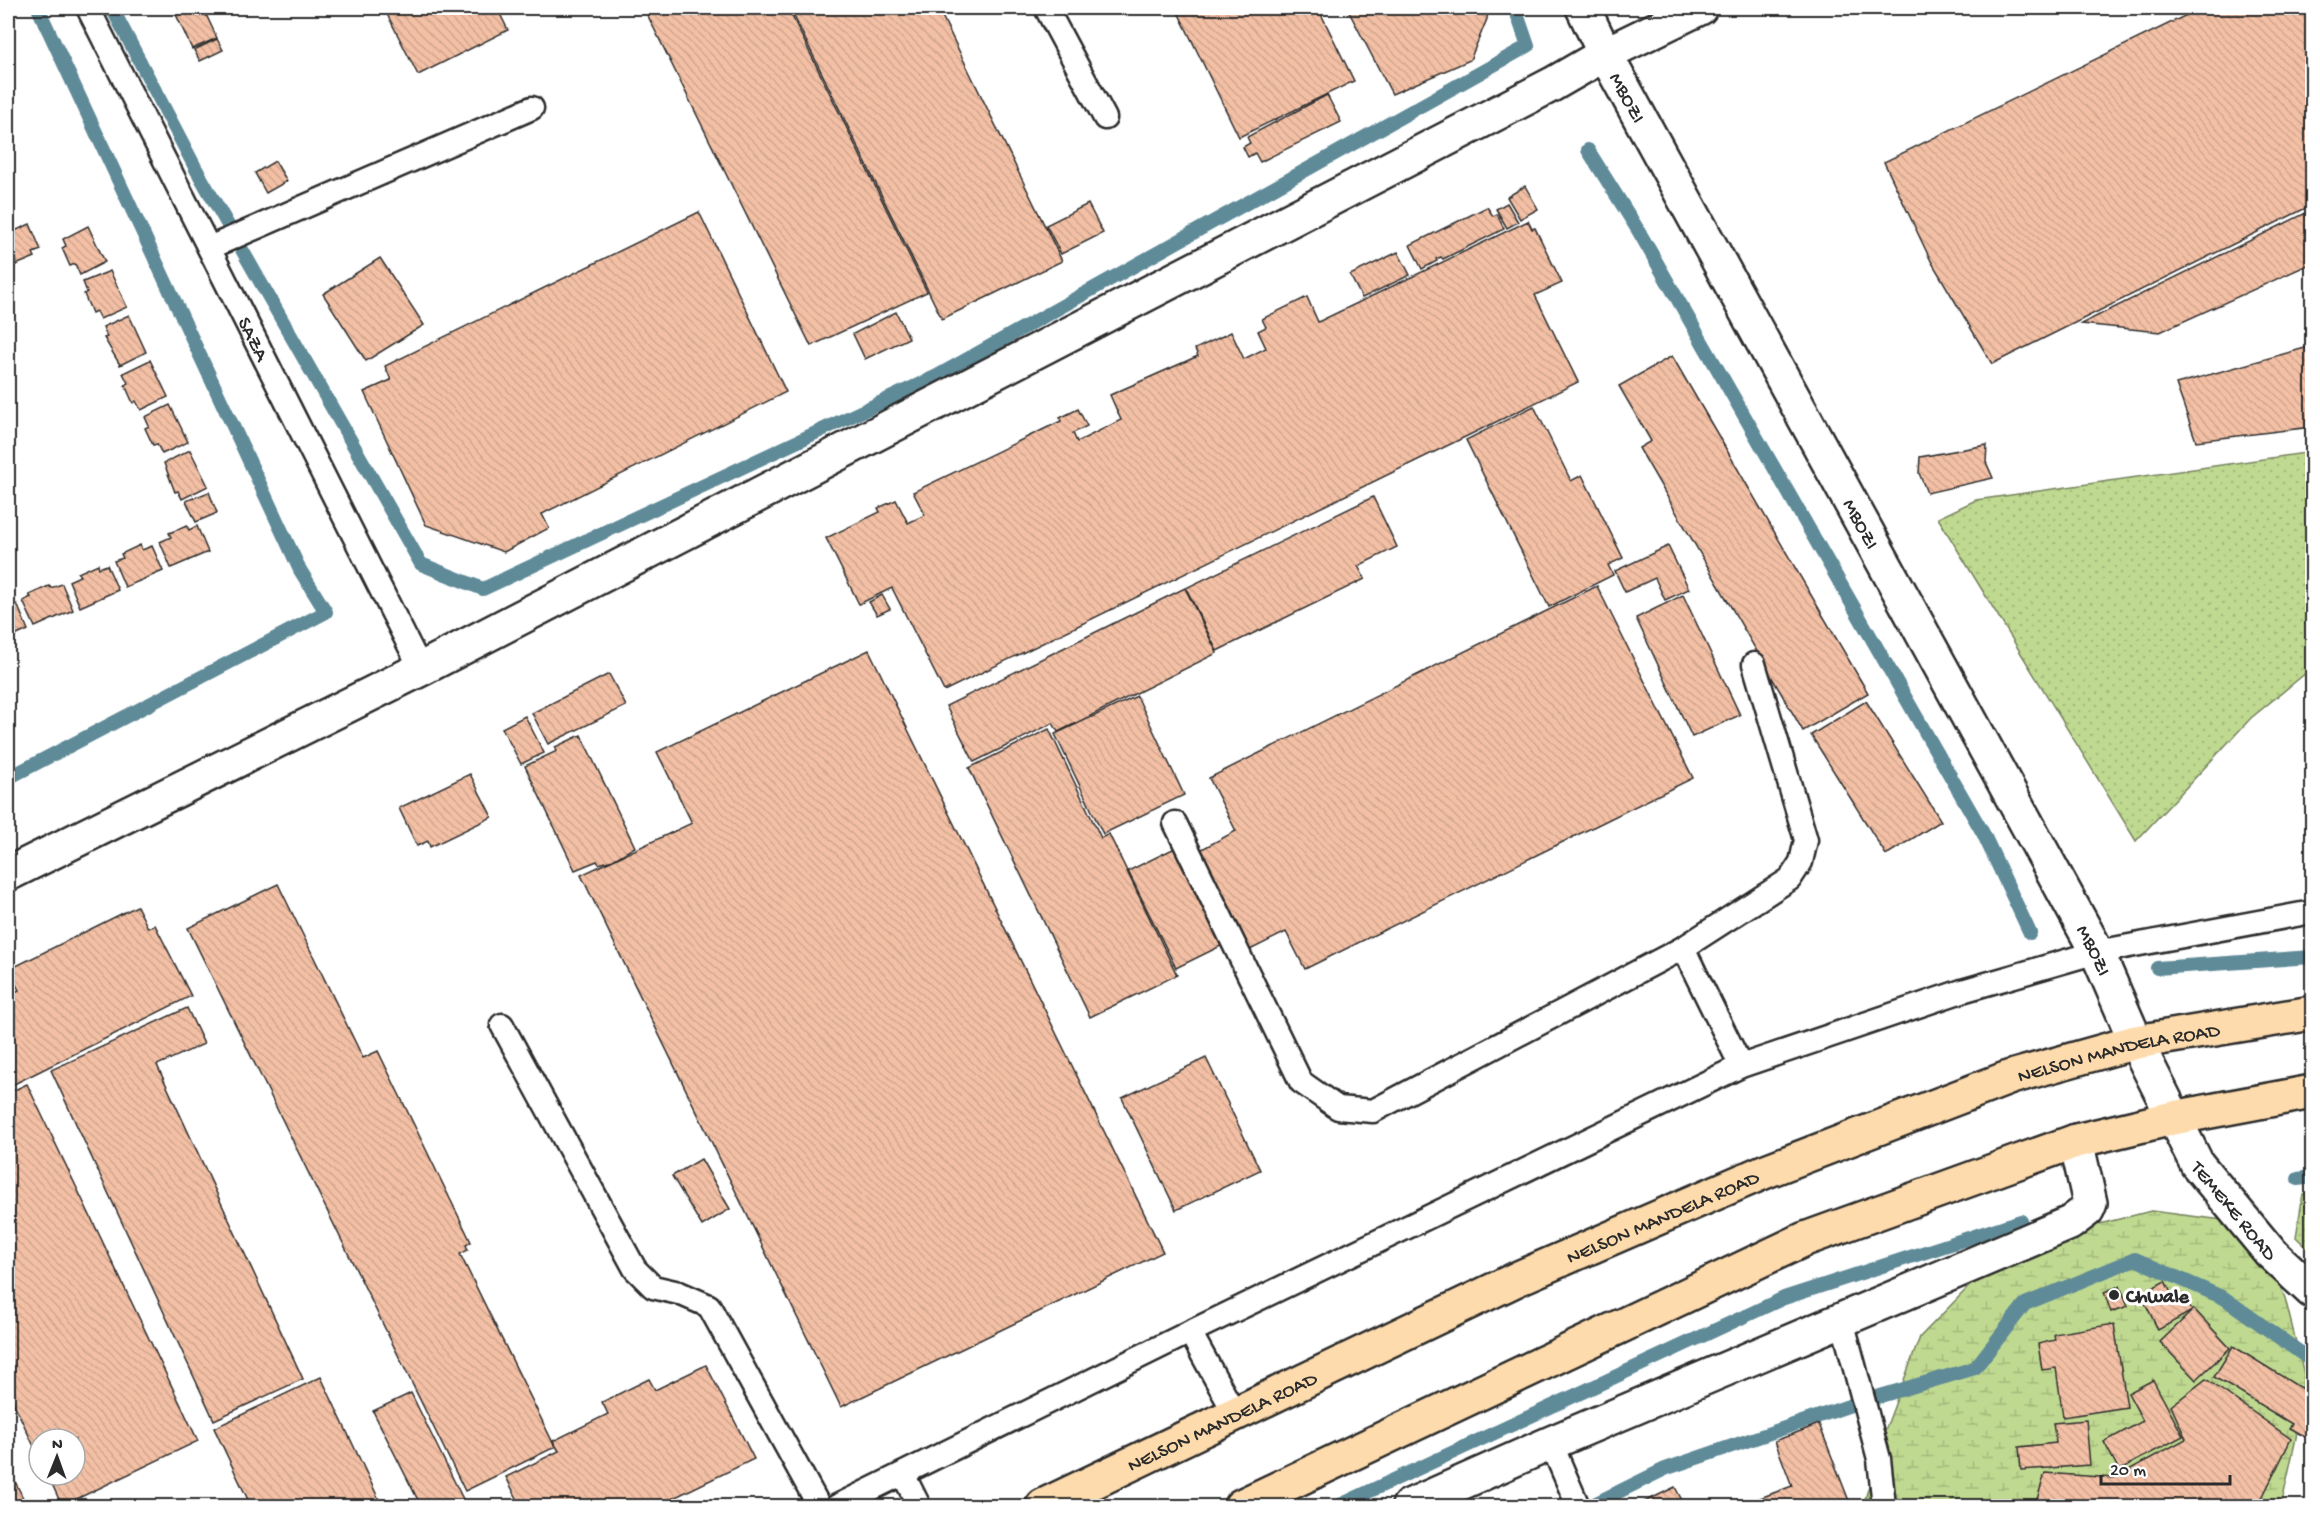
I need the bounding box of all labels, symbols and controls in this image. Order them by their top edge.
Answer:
street label: MBOZI [1602,69,1649,128]
street label: SAZA [231,314,272,367]
street label: MBOZI [1836,496,1882,554]
street label: MBOZI [2069,922,2114,980]
street label: NELSON MANDELA ROAD [2015,1020,2223,1090]
street label: TEMEKE ROAD [2184,1157,2281,1267]
street label: NELSON MANDELA ROAD [1564,1167,1764,1271]
place label: Chwale [2125,1287,2190,1310]
marker: Chwale [2107,1288,2121,1302]
street label: NELSON MANDELA ROAD [1125,1368,1322,1479]
north arrow [27,1427,87,1487]
text: N [52,1436,63,1455]
scale bar [2101,1448,2230,1486]
text: 20 m [2110,1461,2146,1482]

